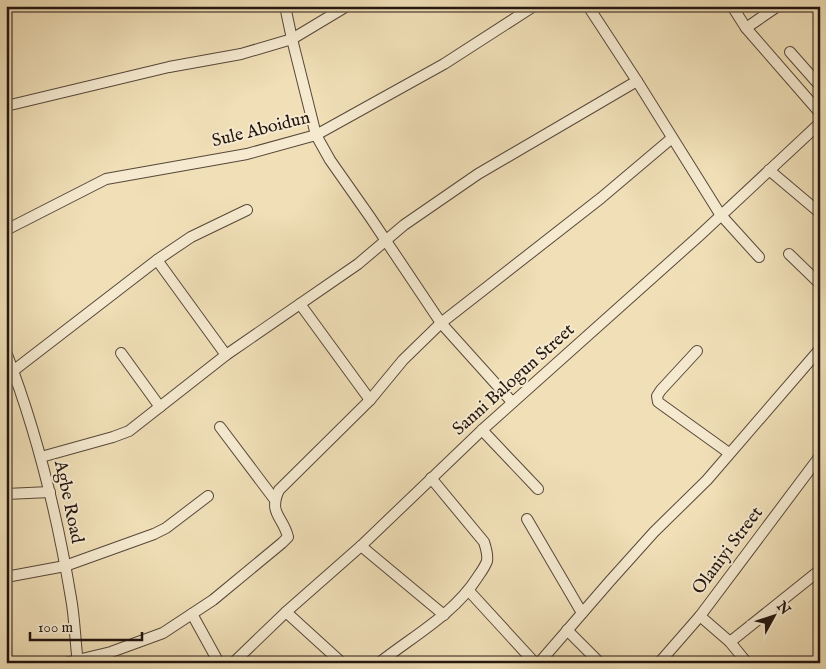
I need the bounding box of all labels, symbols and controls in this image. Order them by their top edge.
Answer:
street label: Sule Aboidun [210,107,313,153]
street label: Sanni Balogun Street [448,319,580,441]
street label: Agbe Road [48,457,88,546]
street label: Olaniyi Street [687,502,769,600]
north arrow [748,592,798,642]
text: N [772,597,794,619]
scale bar [30,609,142,641]
text: 100 m [38,618,74,637]

